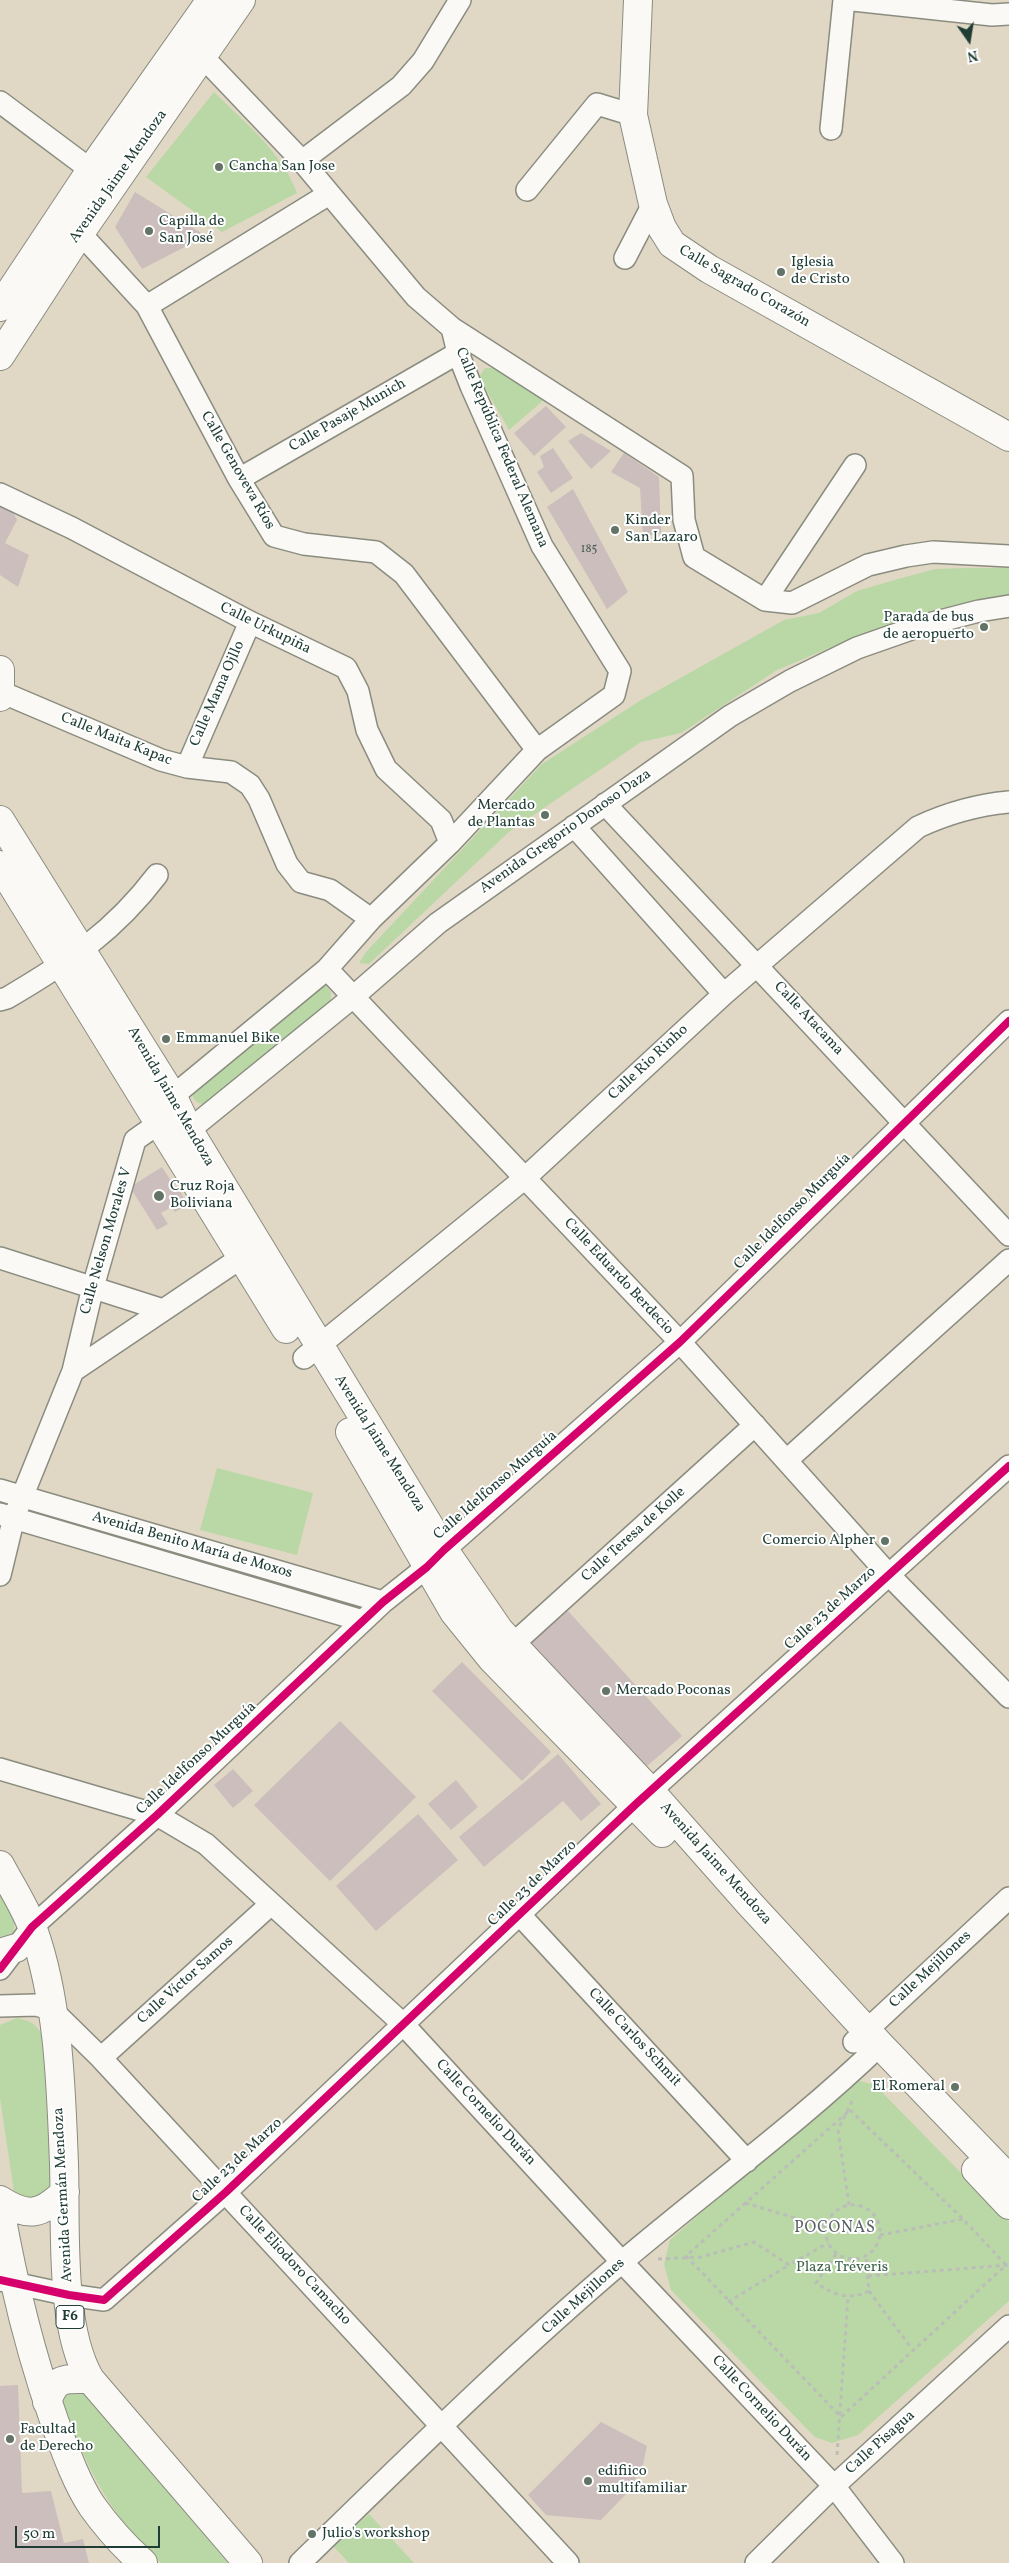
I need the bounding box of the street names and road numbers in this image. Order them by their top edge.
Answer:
street label: Avenida Jaime Mendoza [66,107,172,247]
street label: Calle Sagrado Corazón [675,242,813,332]
street label: Calle República Federal Alemana [451,345,551,551]
street label: Calle Pasaje Munich [286,375,410,457]
street label: Calle Genoveva Ríos [196,409,278,533]
street label: Calle Urkupiña [217,599,313,659]
street label: Calle Mama Ojllo [187,638,249,750]
street label: Calle Maita Kapac [58,709,174,771]
street label: Avenida Gregorio Donoso Daza [477,766,655,898]
street label: Calle Atacama [769,978,847,1060]
street label: Calle Rio Rinho [605,1021,693,1105]
street label: Avenida Jaime Mendoza [123,1024,217,1170]
street label: Calle Idelfonso Murguía [731,1150,855,1274]
street label: Calle Nelson Morales V [77,1165,137,1317]
street label: Calle Eduardo Berdecio [559,1215,677,1339]
street label: Avenida Jaime Mendoza [329,1372,429,1516]
street label: Calle Idelfonso Murguía [431,1427,561,1545]
street label: Calle Teresa de Kolle [578,1484,690,1586]
street label: Avenida Benito María de Moxos [90,1509,294,1583]
street label: Calle 23 de Marzo [782,1563,880,1655]
street label: Calle Idelfonso Murguía [133,1699,261,1819]
street label: Avenida Jaime Mendoza [655,1799,775,1929]
street label: Calle 23 de Marzo [485,1837,581,1931]
street label: Calle Mejillones [886,1928,976,2012]
street label: Calle Víctor Samos [134,1933,238,2029]
street label: Calle Carlos Schmit [584,1985,684,2091]
street label: Calle Cornelio Durán [431,2056,539,2170]
street label: Avenida Germán Mendoza [50,2107,78,2283]
street label: Calle 23 de Marzo [189,2115,287,2207]
street label: Calle Eliodoro Camacho [234,2202,354,2330]
street label: Calle Mejillones [539,2255,629,2339]
road number: F6 [56,2306,84,2328]
street label: Calle Cornelio Durán [707,2352,815,2466]
street label: Calle Pisagua [843,2407,919,2479]

